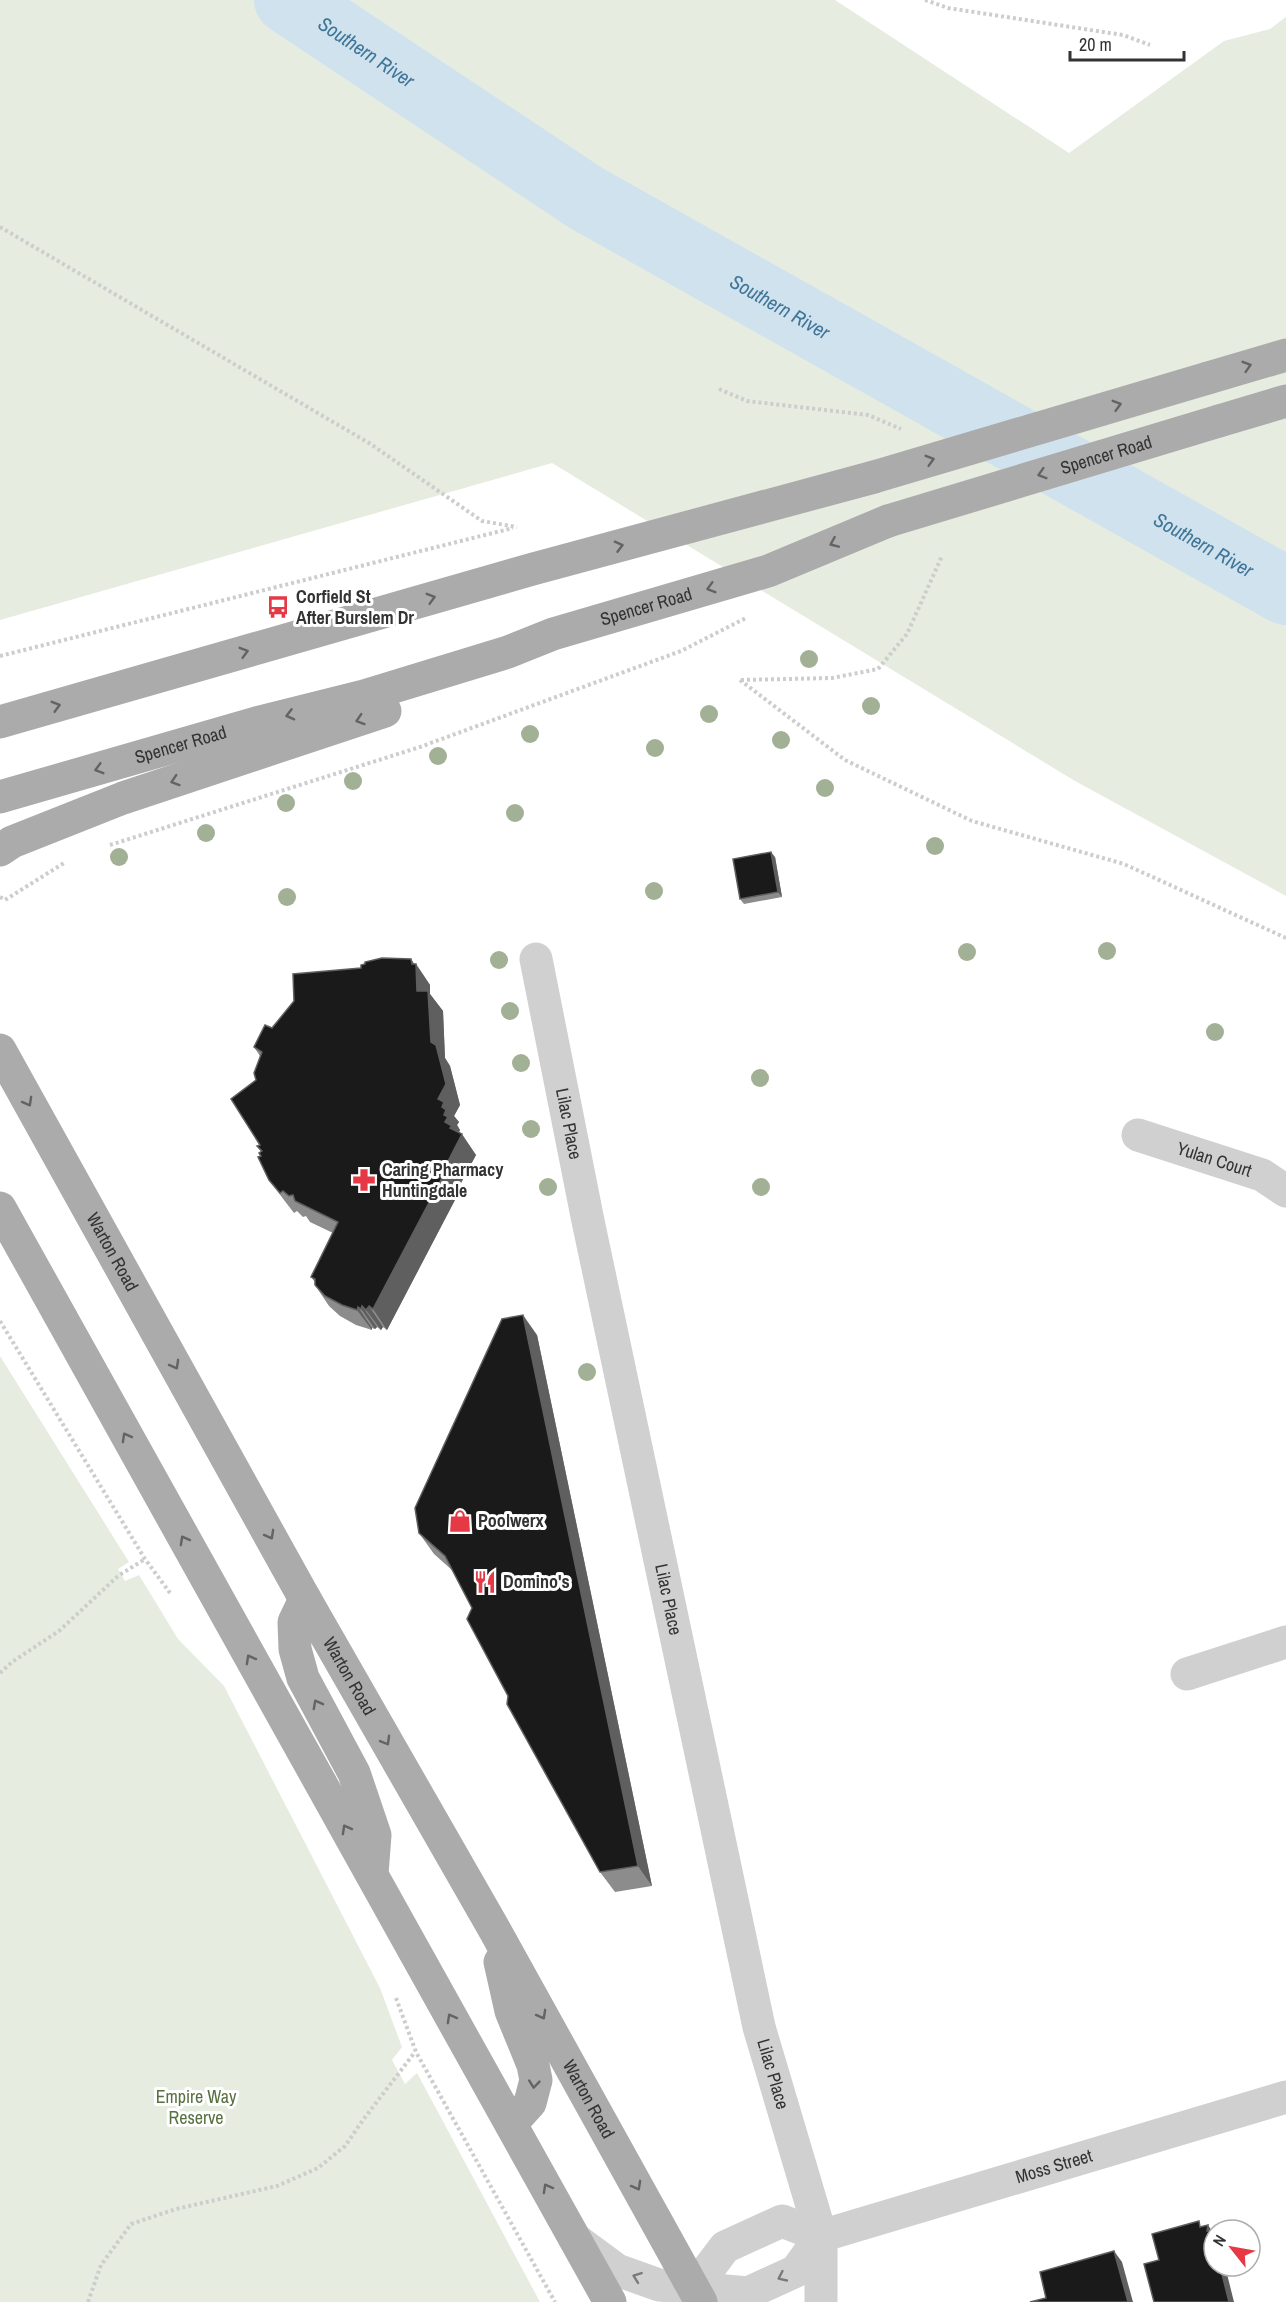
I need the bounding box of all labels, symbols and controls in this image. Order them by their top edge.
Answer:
water label: Southern River [313,10,420,94]
scale bar [1070,24,1184,62]
text: 20 m [1079,32,1112,57]
water label: Southern River [725,268,835,345]
one-way arrow [1241,361,1252,373]
one-way arrow [1111,400,1122,412]
street label: Spencer Road [1057,429,1155,480]
one-way arrow [924,455,935,467]
one-way arrow [1037,467,1048,479]
water label: Southern River [1149,505,1259,583]
one-way arrow [829,536,840,548]
one-way arrow [614,540,624,553]
street label: Spencer Road [597,581,695,631]
one-way arrow [706,581,717,593]
place label: Corfield St After Burslem Dr [296,584,414,630]
one-way arrow [425,593,436,605]
bus stop icon: Corfield St After Burslem Dr [265,594,291,620]
one-way arrow [238,647,249,659]
one-way arrow [50,701,61,713]
one-way arrow [285,707,295,720]
one-way arrow [355,712,366,725]
street label: Spencer Road [132,719,229,769]
one-way arrow [94,761,104,774]
one-way arrow [170,773,181,786]
street label: Lilac Place [550,1086,588,1162]
one-way arrow [21,1095,33,1106]
street label: Yulan Court [1174,1135,1255,1183]
place label: Caring Pharmacy Huntingdale [382,1157,504,1203]
pharmacy icon: Caring Pharmacy Huntingdale [351,1167,377,1193]
street label: Warton Road [81,1208,145,1296]
one-way arrow [168,1359,179,1369]
one-way arrow [122,1432,133,1443]
shop icon: Poolwerx [447,1508,473,1534]
place label: Poolwerx [478,1508,544,1533]
one-way arrow [263,1529,274,1539]
one-way arrow [179,1536,191,1546]
street label: Lilac Place [649,1561,689,1637]
restaurant icon: Domino's [472,1569,498,1595]
place label: Domino's [503,1569,570,1594]
street label: Warton Road [317,1632,382,1720]
one-way arrow [246,1655,257,1665]
one-way arrow [313,1700,324,1711]
one-way arrow [379,1735,390,1745]
one-way arrow [342,1825,353,1835]
one-way arrow [535,2009,546,2019]
one-way arrow [447,2014,458,2024]
street label: Lilac Place [751,2036,796,2112]
street label: Warton Road [557,2055,621,2143]
one-way arrow [528,2079,541,2089]
park label: Empire Way Reserve [156,2084,237,2130]
street label: Moss Street [1012,2143,1095,2189]
one-way arrow [630,2179,641,2190]
one-way arrow [543,2184,554,2194]
north arrow [1202,2218,1262,2278]
text: N [1207,2231,1231,2250]
one-way arrow [778,2270,789,2282]
one-way arrow [632,2271,643,2284]

